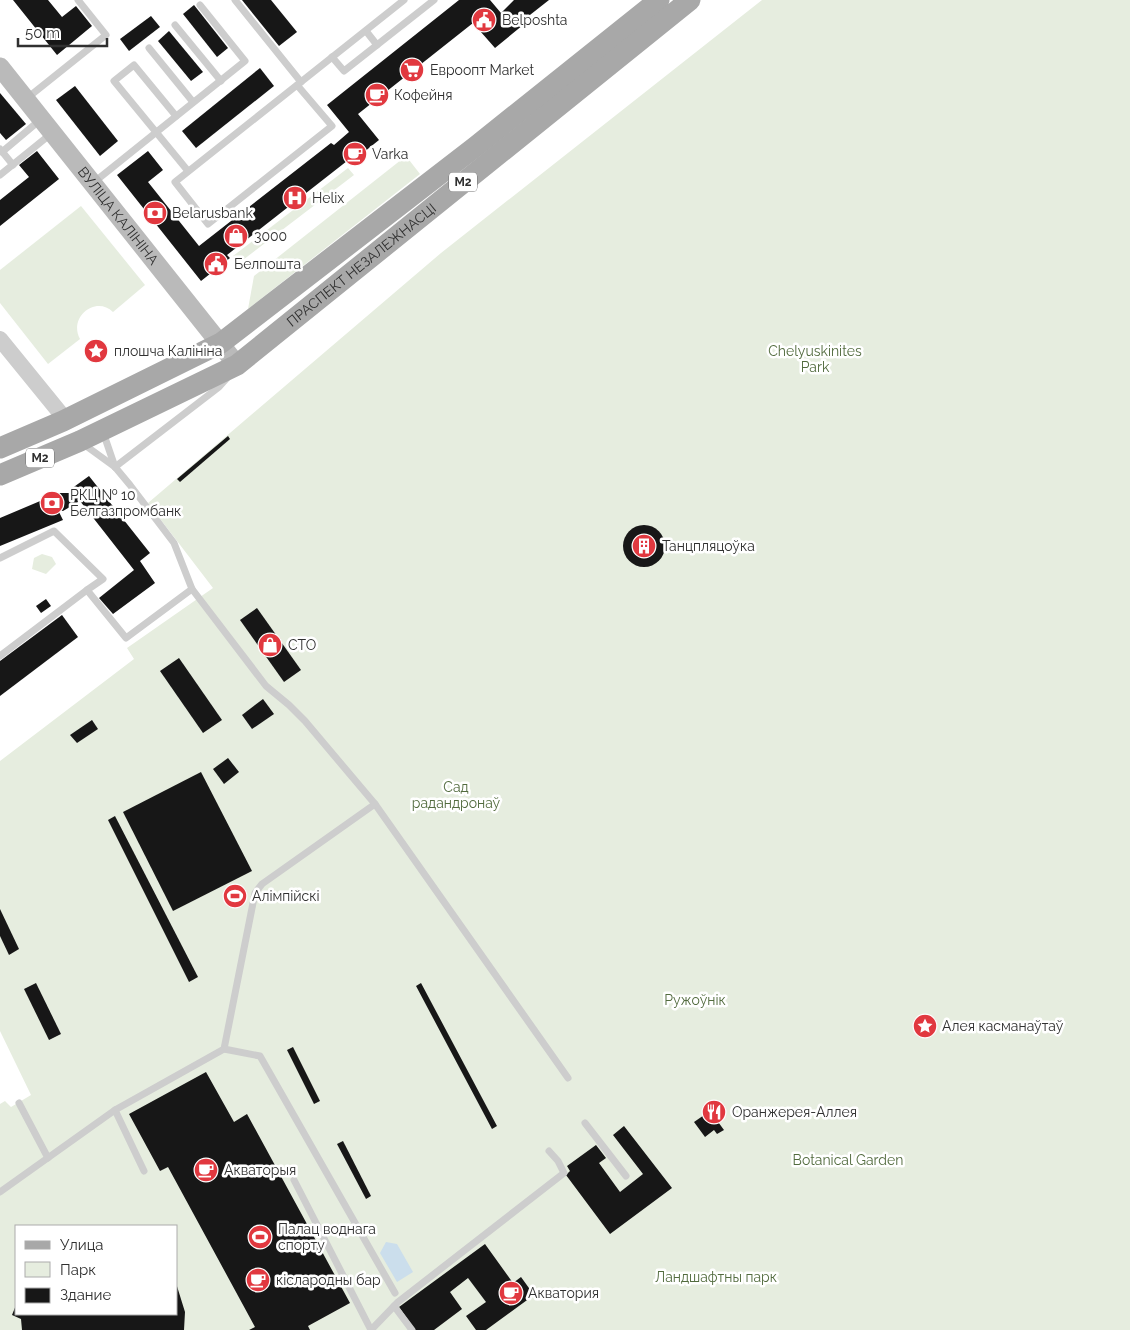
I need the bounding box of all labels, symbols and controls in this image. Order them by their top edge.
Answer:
public building icon: Belposhta [471,7,497,33]
place label: Belposhta [502,12,568,28]
scale bar [18,15,106,47]
text: 50 m [25,24,60,42]
supermarket icon: Евроопт Market [399,57,425,83]
place label: Евроопт Market [430,62,534,78]
cafe icon: Кофейня [364,82,390,108]
place label: Кофейня [394,87,453,103]
cafe icon: Varka [342,141,368,167]
place label: Varka [372,146,408,162]
street label: ВУЛІЦА КАЛІНІНА [75,164,162,268]
road number: М2 [449,172,477,192]
hospital icon: Helix [282,185,308,211]
place label: Helix [312,190,344,206]
bank icon: Belarusbank [142,200,168,226]
street label: ПРАСПЕКТ НЕЗАЛЕЖНАСЦІ [283,200,439,330]
place label: Belarusbank [172,205,253,221]
shop icon: 3000 [223,223,249,249]
place label: 3000 [254,228,287,244]
public building icon: Белпошта [203,251,229,277]
place label: Белпошта [234,256,301,272]
place icon: плошча Калініна [83,338,109,364]
place label: плошча Калініна [114,343,222,359]
park label: Chelyuskinites Park [768,343,862,375]
road number: М2 [26,448,54,468]
place label: РКЦ № 10 Белгазпромбанк [70,487,181,519]
bank icon: РКЦ № 10 Белгазпромбанк [39,490,65,516]
building icon: Танцпляцоўка [631,533,657,559]
place label: Танцпляцоўка [662,538,755,554]
shop icon: СТО [257,632,283,658]
place label: СТО [288,637,316,653]
park label: Сад радандронаў [412,779,501,811]
sports icon: Алімпійскі [222,883,248,909]
place label: Алімпійскі [252,888,320,904]
park label: Ружоўнік [664,992,726,1008]
place icon: Алея касманаўтаў [912,1013,938,1039]
place label: Алея касманаўтаў [942,1018,1064,1034]
restaurant icon: Оранжерея-Аллея [701,1099,727,1125]
place label: Оранжерея-Аллея [732,1104,857,1120]
park label: Botanical Garden [793,1152,903,1168]
cafe icon: Акваторыя [193,1157,219,1183]
place label: Акваторыя [224,1162,296,1178]
place label: Палац воднага спорту [278,1221,376,1253]
sports icon: Палац воднага спорту [247,1224,273,1250]
legend [15,1225,178,1315]
text: Улица [60,1236,104,1254]
text: Парк [60,1261,96,1279]
cafe icon: кіслародны бар [245,1267,271,1293]
park label: Ландшафтны парк [655,1269,777,1285]
place label: кіслародны бар [276,1272,381,1288]
cafe icon: Акватория [498,1280,524,1306]
place label: Акватория [528,1285,599,1301]
text: Здание [60,1286,112,1304]

